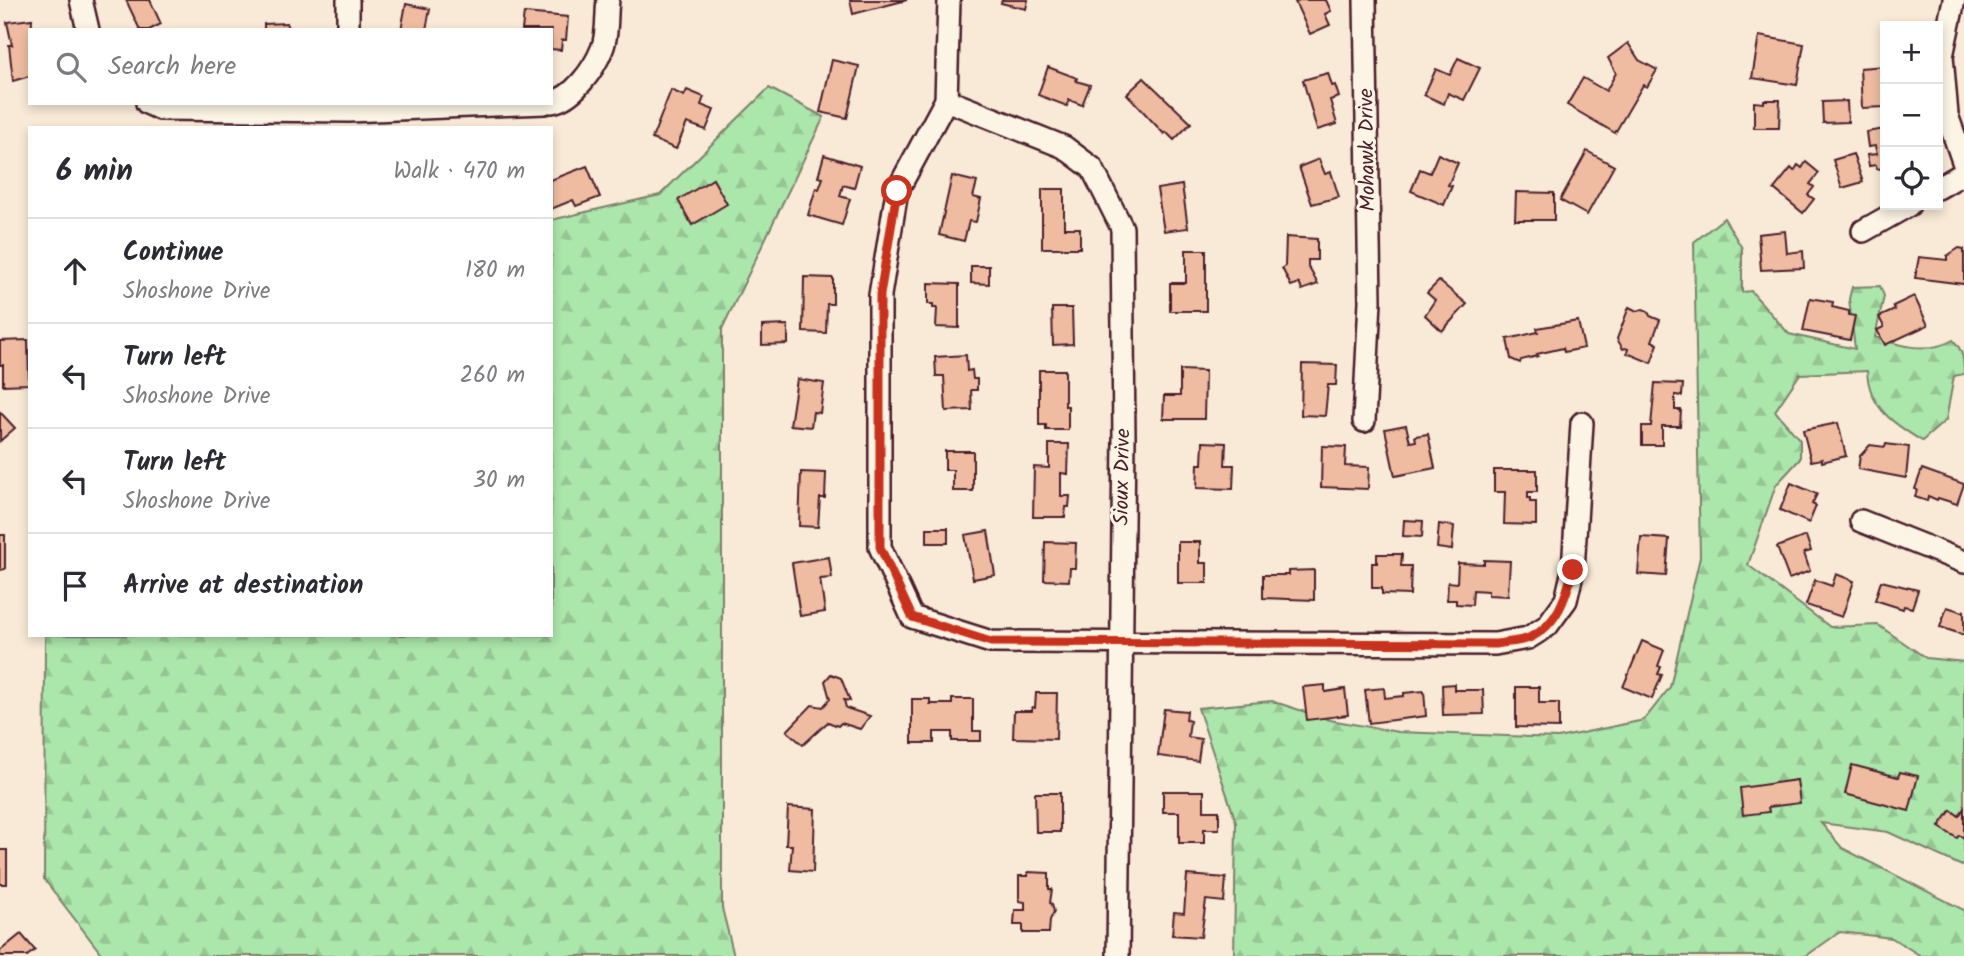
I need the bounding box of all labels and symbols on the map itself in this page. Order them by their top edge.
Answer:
street label: Mohawk Drive [1350,87,1386,212]
route start [881,175,912,206]
street label: Sioux Drive [1106,428,1140,526]
route end [1557,554,1588,585]

